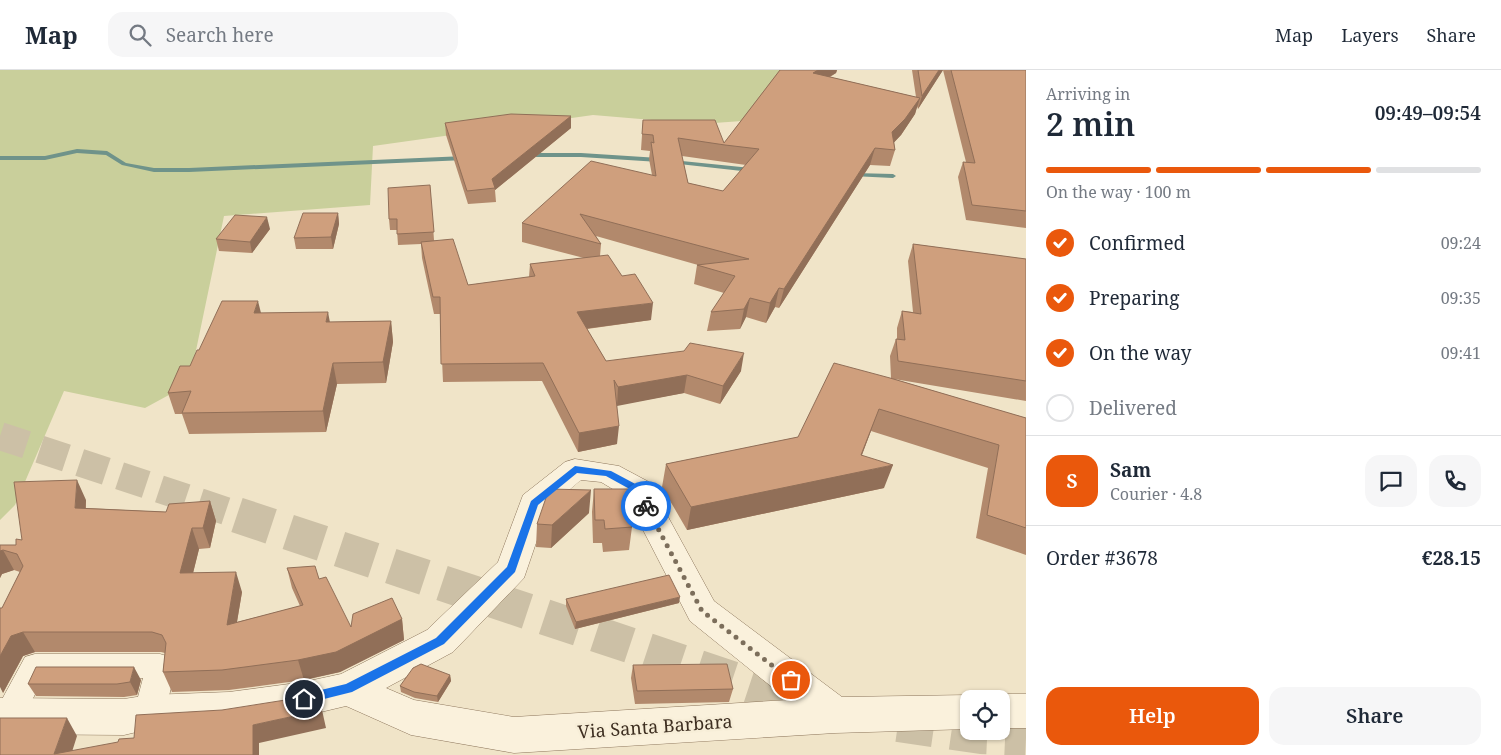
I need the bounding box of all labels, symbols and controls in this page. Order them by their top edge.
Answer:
search box [108,12,458,57]
text: Map [25,18,78,51]
icon: search [126,21,154,49]
text: Search here [166,22,274,48]
text: Map [1275,23,1313,47]
text: Layers [1341,23,1399,47]
text: Share [1427,23,1476,47]
text: Arriving in [1046,83,1130,105]
text: 09:49–09:54 [1375,100,1481,126]
text: 2 min [1046,102,1135,145]
text: On the way · 100 m [1046,181,1191,203]
icon: check [1046,229,1074,257]
text: Confirmed [1089,230,1185,256]
text: 09:24 [1441,232,1481,254]
icon: check [1046,284,1074,312]
text: Preparing [1089,285,1179,311]
text: 09:35 [1441,287,1481,309]
icon: check [1046,339,1074,367]
text: On the way [1089,340,1192,366]
text: 09:41 [1441,342,1481,364]
text: Delivered [1089,395,1177,421]
button: chat [1365,455,1417,507]
button: phone [1429,455,1481,507]
text: Sam [1110,457,1151,483]
text: S [1066,468,1078,494]
courier [621,481,671,531]
text: Courier · 4.8 [1110,483,1202,505]
icon: bike [632,492,660,520]
text: Order #3678 [1046,545,1158,571]
text: €28.15 [1422,545,1481,571]
pin [770,659,812,701]
icon: bag [777,666,805,694]
pin [283,678,325,720]
icon: home [290,685,318,713]
button: Help [1046,687,1259,745]
button: Share [1269,687,1481,745]
map controls [960,690,1010,740]
button: locate [960,690,1010,740]
street label: Via Santa Barbara [577,709,733,743]

